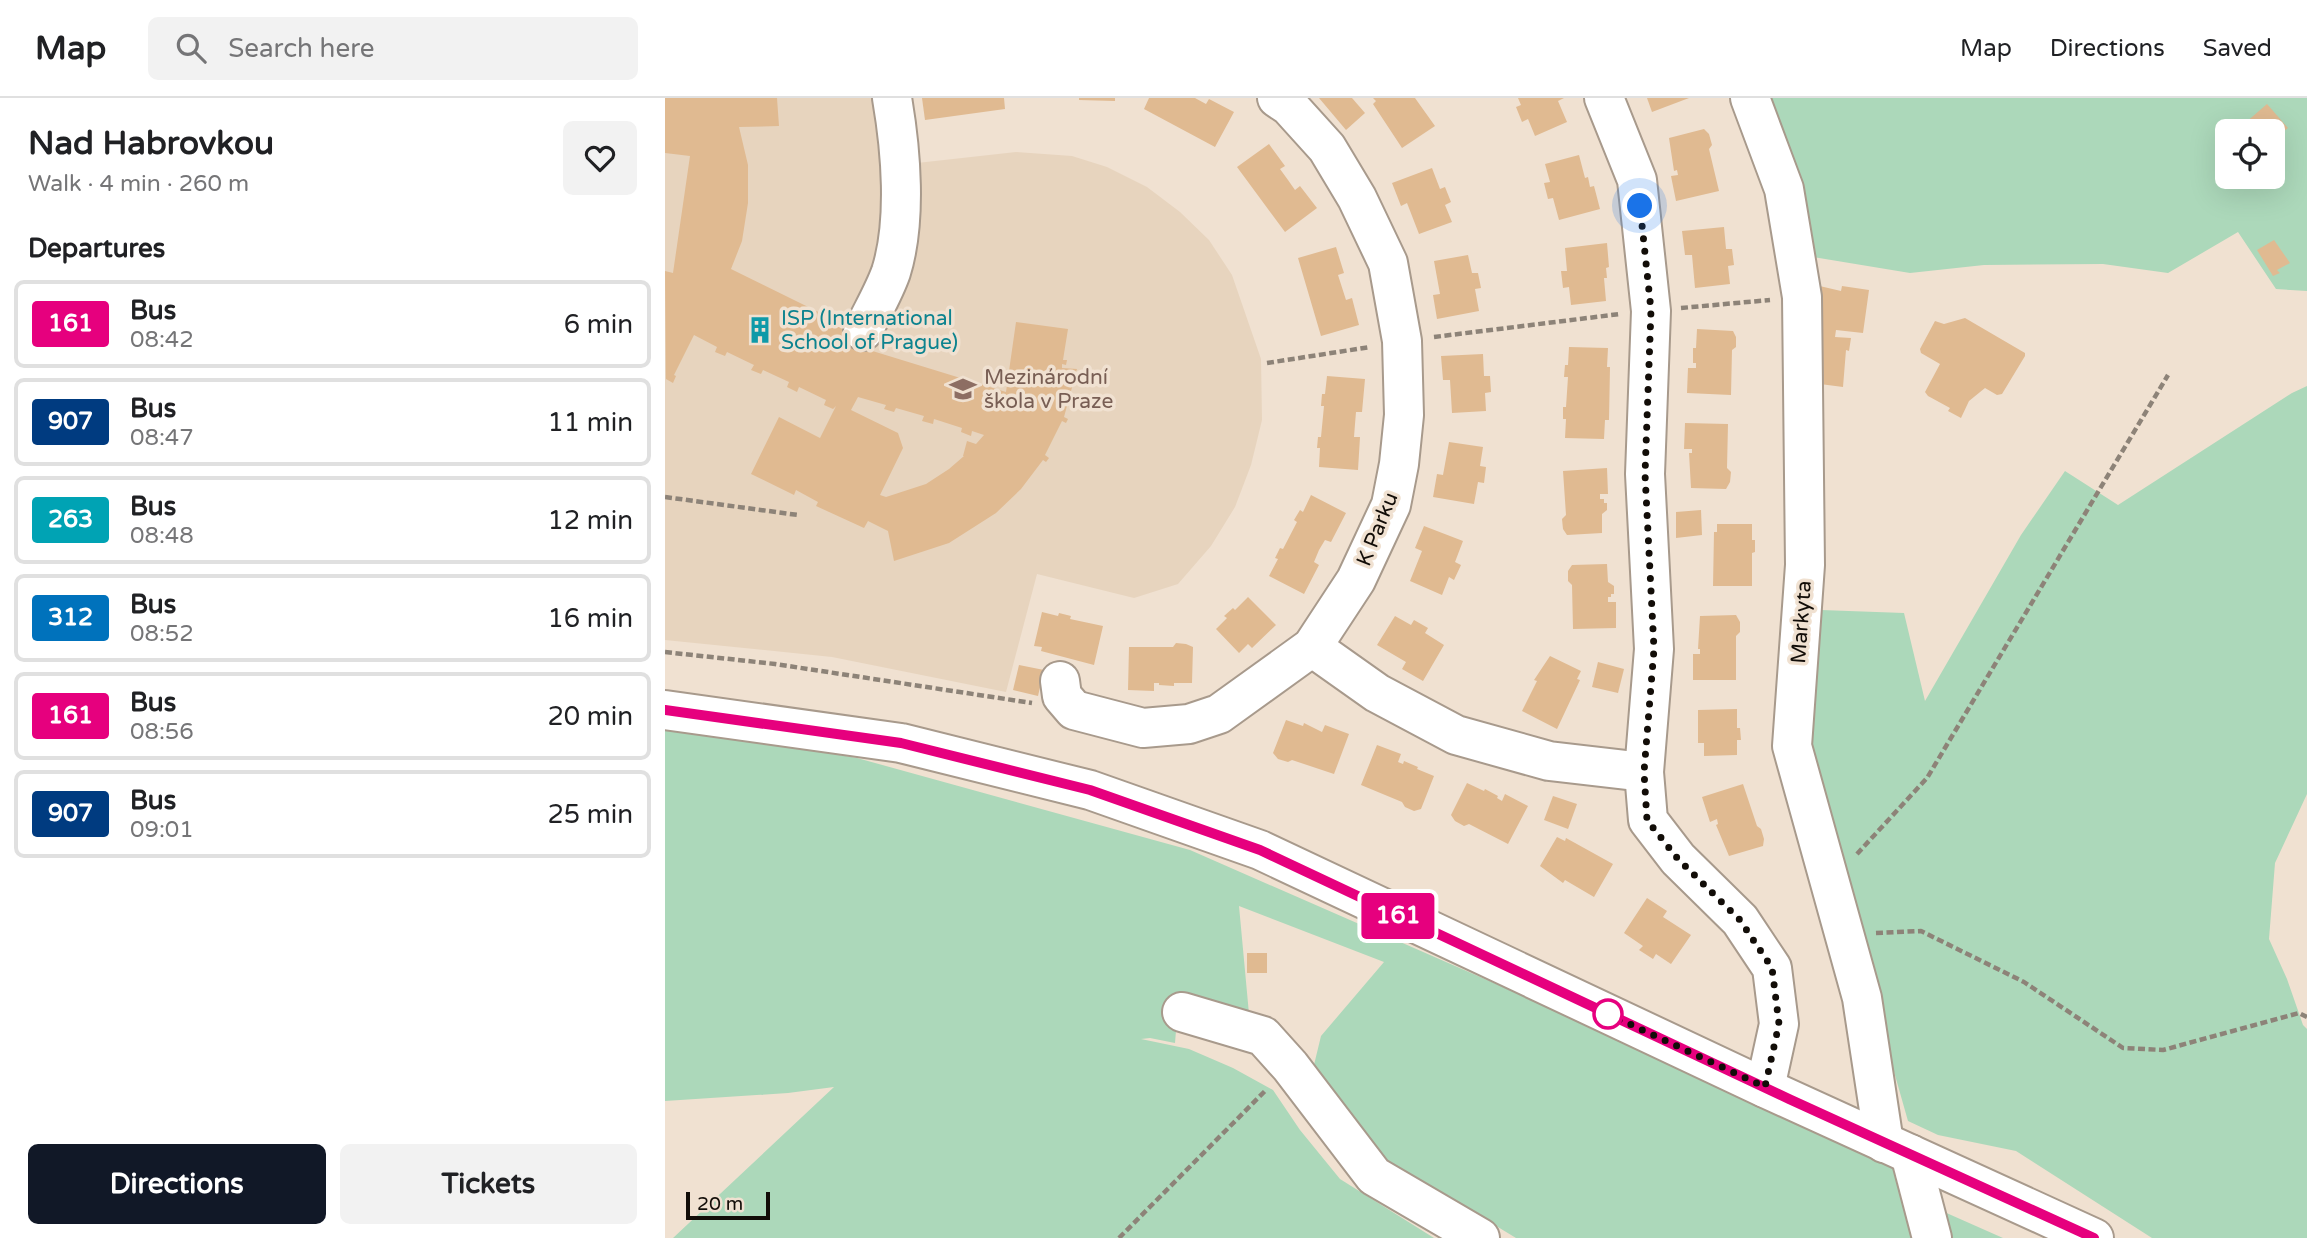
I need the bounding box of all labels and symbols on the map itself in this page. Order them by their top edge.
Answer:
your location [1622,188,1657,223]
place label: ISP (International School of Prague) [781,306,958,355]
building icon: ISP (International School of Prague) [745,315,775,345]
place label: Mezinárodní škola v Praze [984,365,1113,414]
school or university icon: Mezinárodní škola v Praze [948,374,978,404]
street label: K Parku [1351,489,1404,570]
street label: Markyta [1786,580,1817,664]
line badge: 161 [1358,893,1438,939]
unlabelled marker [1593,999,1623,1029]
scale bar [686,1189,770,1221]

